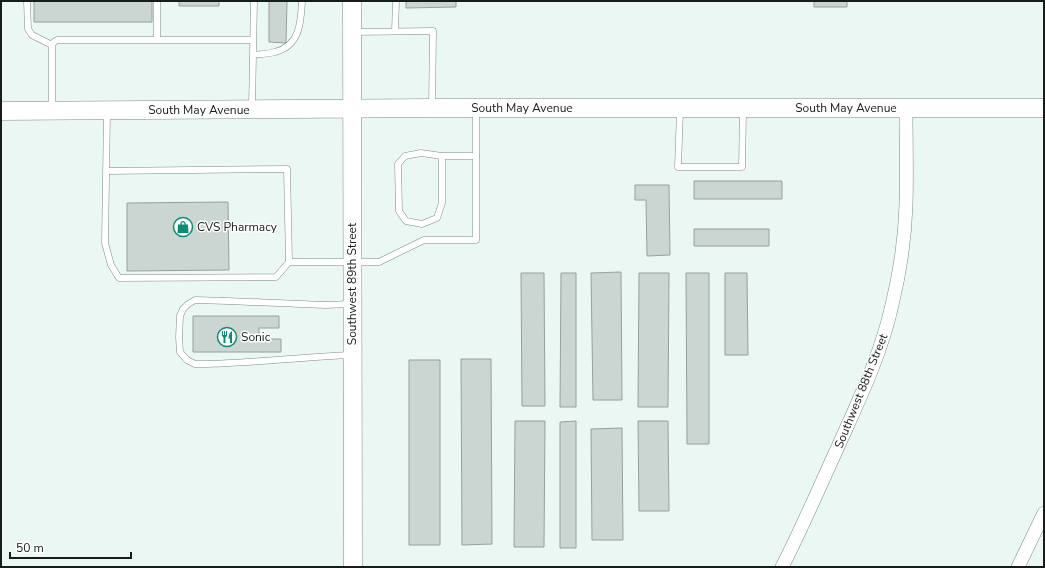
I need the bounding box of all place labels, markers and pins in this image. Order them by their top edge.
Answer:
shop icon: CVS Pharmacy [172,216,194,238]
place label: CVS Pharmacy [197,219,278,235]
restaurant icon: Sonic [216,326,238,348]
place label: Sonic [241,329,271,345]

